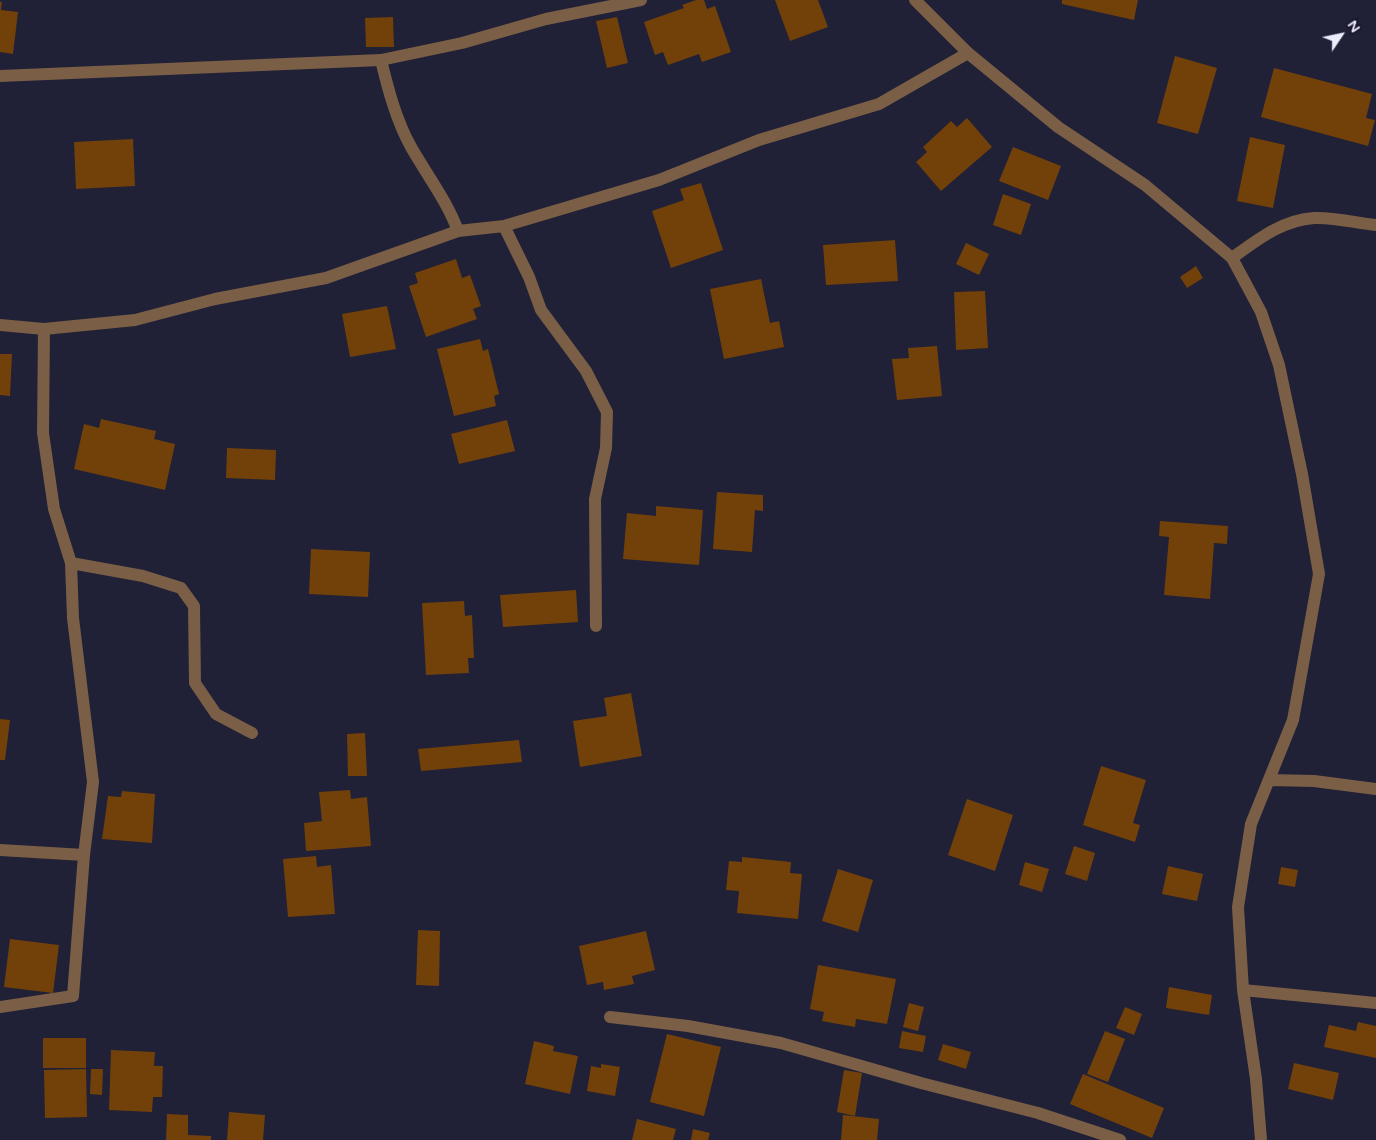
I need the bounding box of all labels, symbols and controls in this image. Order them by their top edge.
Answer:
north arrow [1316,10,1366,60]
text: N [1344,17,1364,36]

